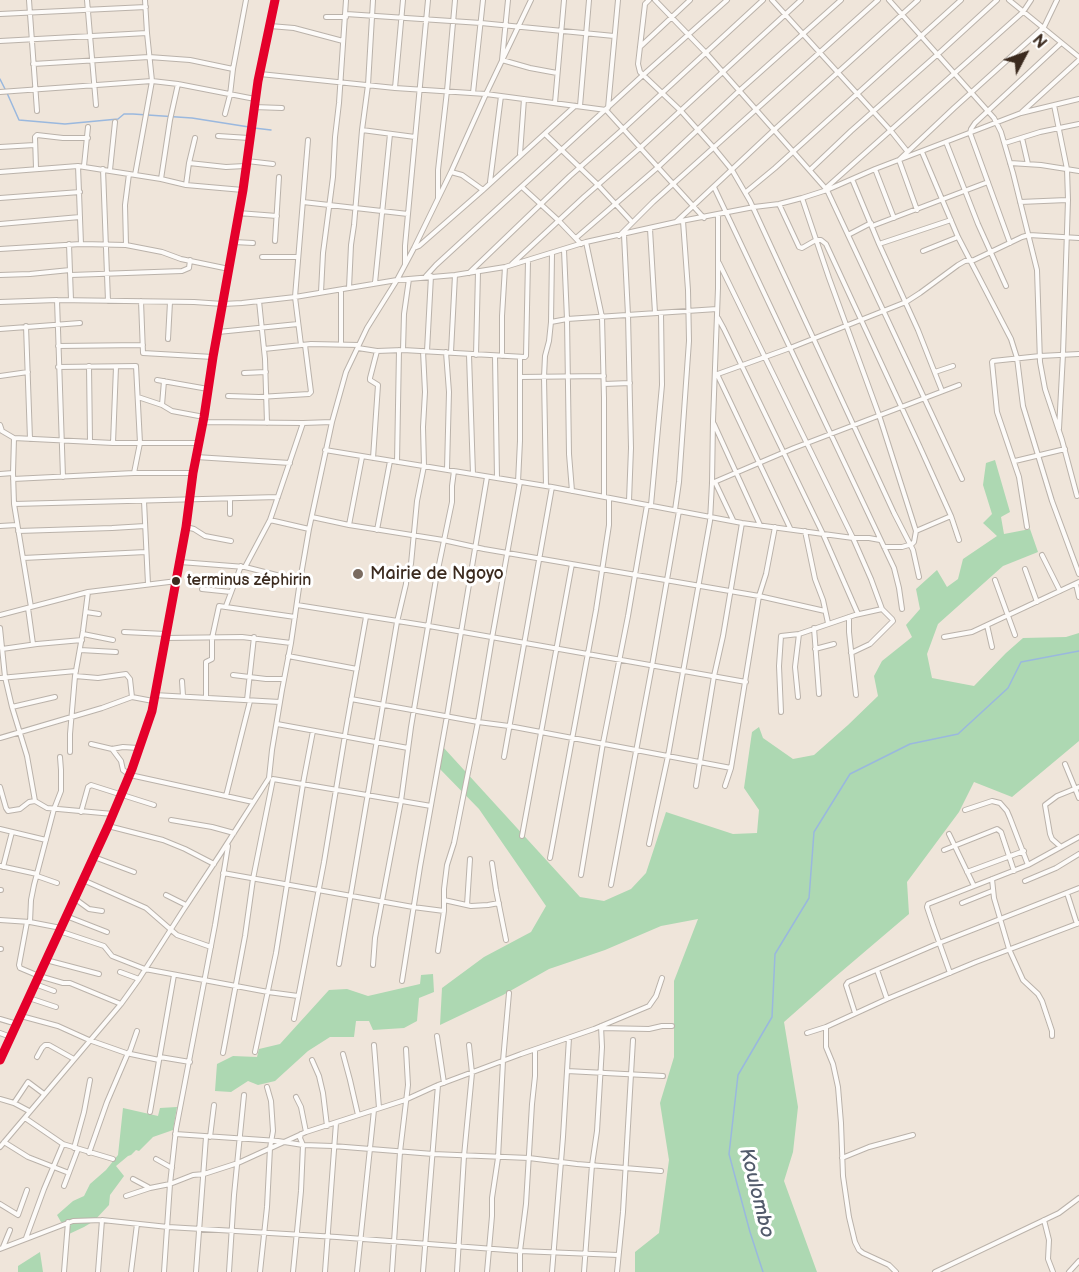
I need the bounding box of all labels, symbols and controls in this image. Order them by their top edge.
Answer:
north arrow [995,24,1055,84]
text: N [1028,31,1050,53]
place label: Mairie de Ngoyo [370,563,504,585]
marker: Mairie de Ngoyo [351,567,365,581]
place label: terminus zéphirin [187,571,311,591]
marker: terminus zéphirin [170,575,182,587]
water label: Koulombo [733,1146,779,1240]

